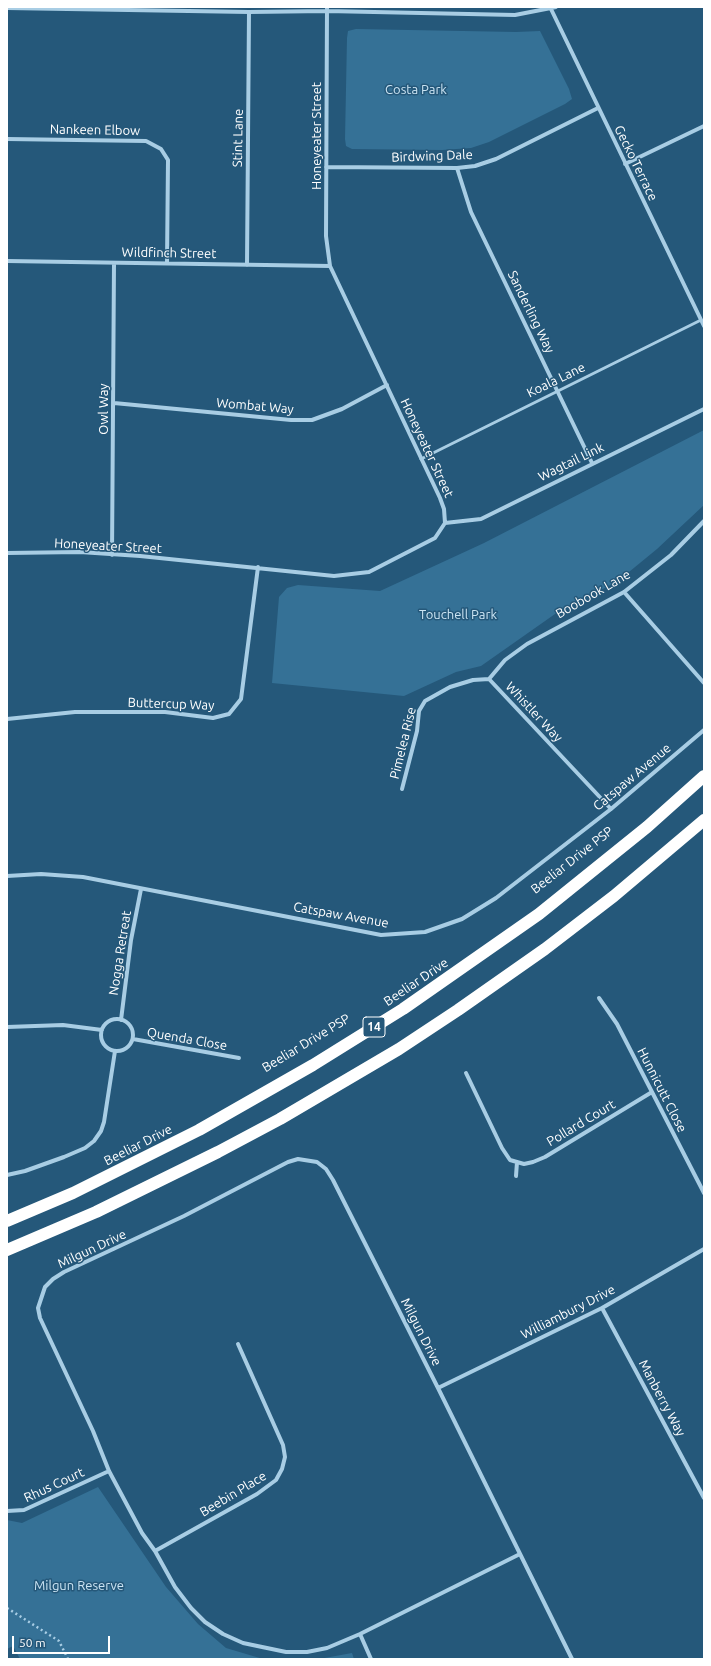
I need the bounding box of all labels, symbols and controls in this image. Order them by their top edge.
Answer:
street label: Honeyeater Street [309,82,325,190]
park label: Costa Park [385,82,447,98]
street label: Stint Lane [230,109,246,167]
street label: Nankeen Elbow [50,121,140,139]
street label: Gecko Terrace [611,123,661,203]
street label: Birdwing Dale [391,147,473,165]
street label: Wildfinch Street [122,244,216,262]
street label: Sanderling Way [504,268,558,356]
street label: Koala Lane [524,359,588,401]
street label: Owl Way [96,383,112,435]
street label: Wombat Way [216,395,294,417]
street label: Honeyeater Street [397,396,457,500]
street label: Wagtail Link [536,439,606,485]
street label: Honeyeater Street [54,535,162,557]
street label: Boobook Lane [553,566,633,622]
park label: Touchell Park [419,607,497,623]
street label: Whistler Way [502,679,566,745]
street label: Buttercup Way [127,695,215,713]
street label: Pimelea Rise [387,705,419,781]
street label: Catspaw Avenue [590,740,674,814]
street label: Beeliar Drive PSP [528,823,616,897]
street label: Catspaw Avenue [292,899,390,931]
street label: Nogga Retreat [106,909,134,997]
street label: Beeliar Drive [381,955,451,1009]
street label: Beeliar Drive PSP [259,1011,353,1075]
road number: 14 [363,1017,385,1037]
street label: Quenda Close [146,1024,228,1054]
street label: Hunnicutt Close [634,1045,690,1135]
street label: Pollard Court [544,1096,618,1150]
street label: Beeliar Drive [101,1121,175,1169]
street label: Milgun Drive [55,1226,129,1272]
street label: Williambury Drive [518,1282,618,1342]
street label: Milgun Drive [397,1296,445,1368]
street label: Manberry Way [635,1357,689,1439]
street label: Rhus Court [21,1464,87,1506]
street label: Beebin Place [197,1468,269,1520]
park label: Milgun Reserve [34,1578,124,1594]
scale bar [14,1628,112,1654]
text: 50 m [19,1636,46,1649]

